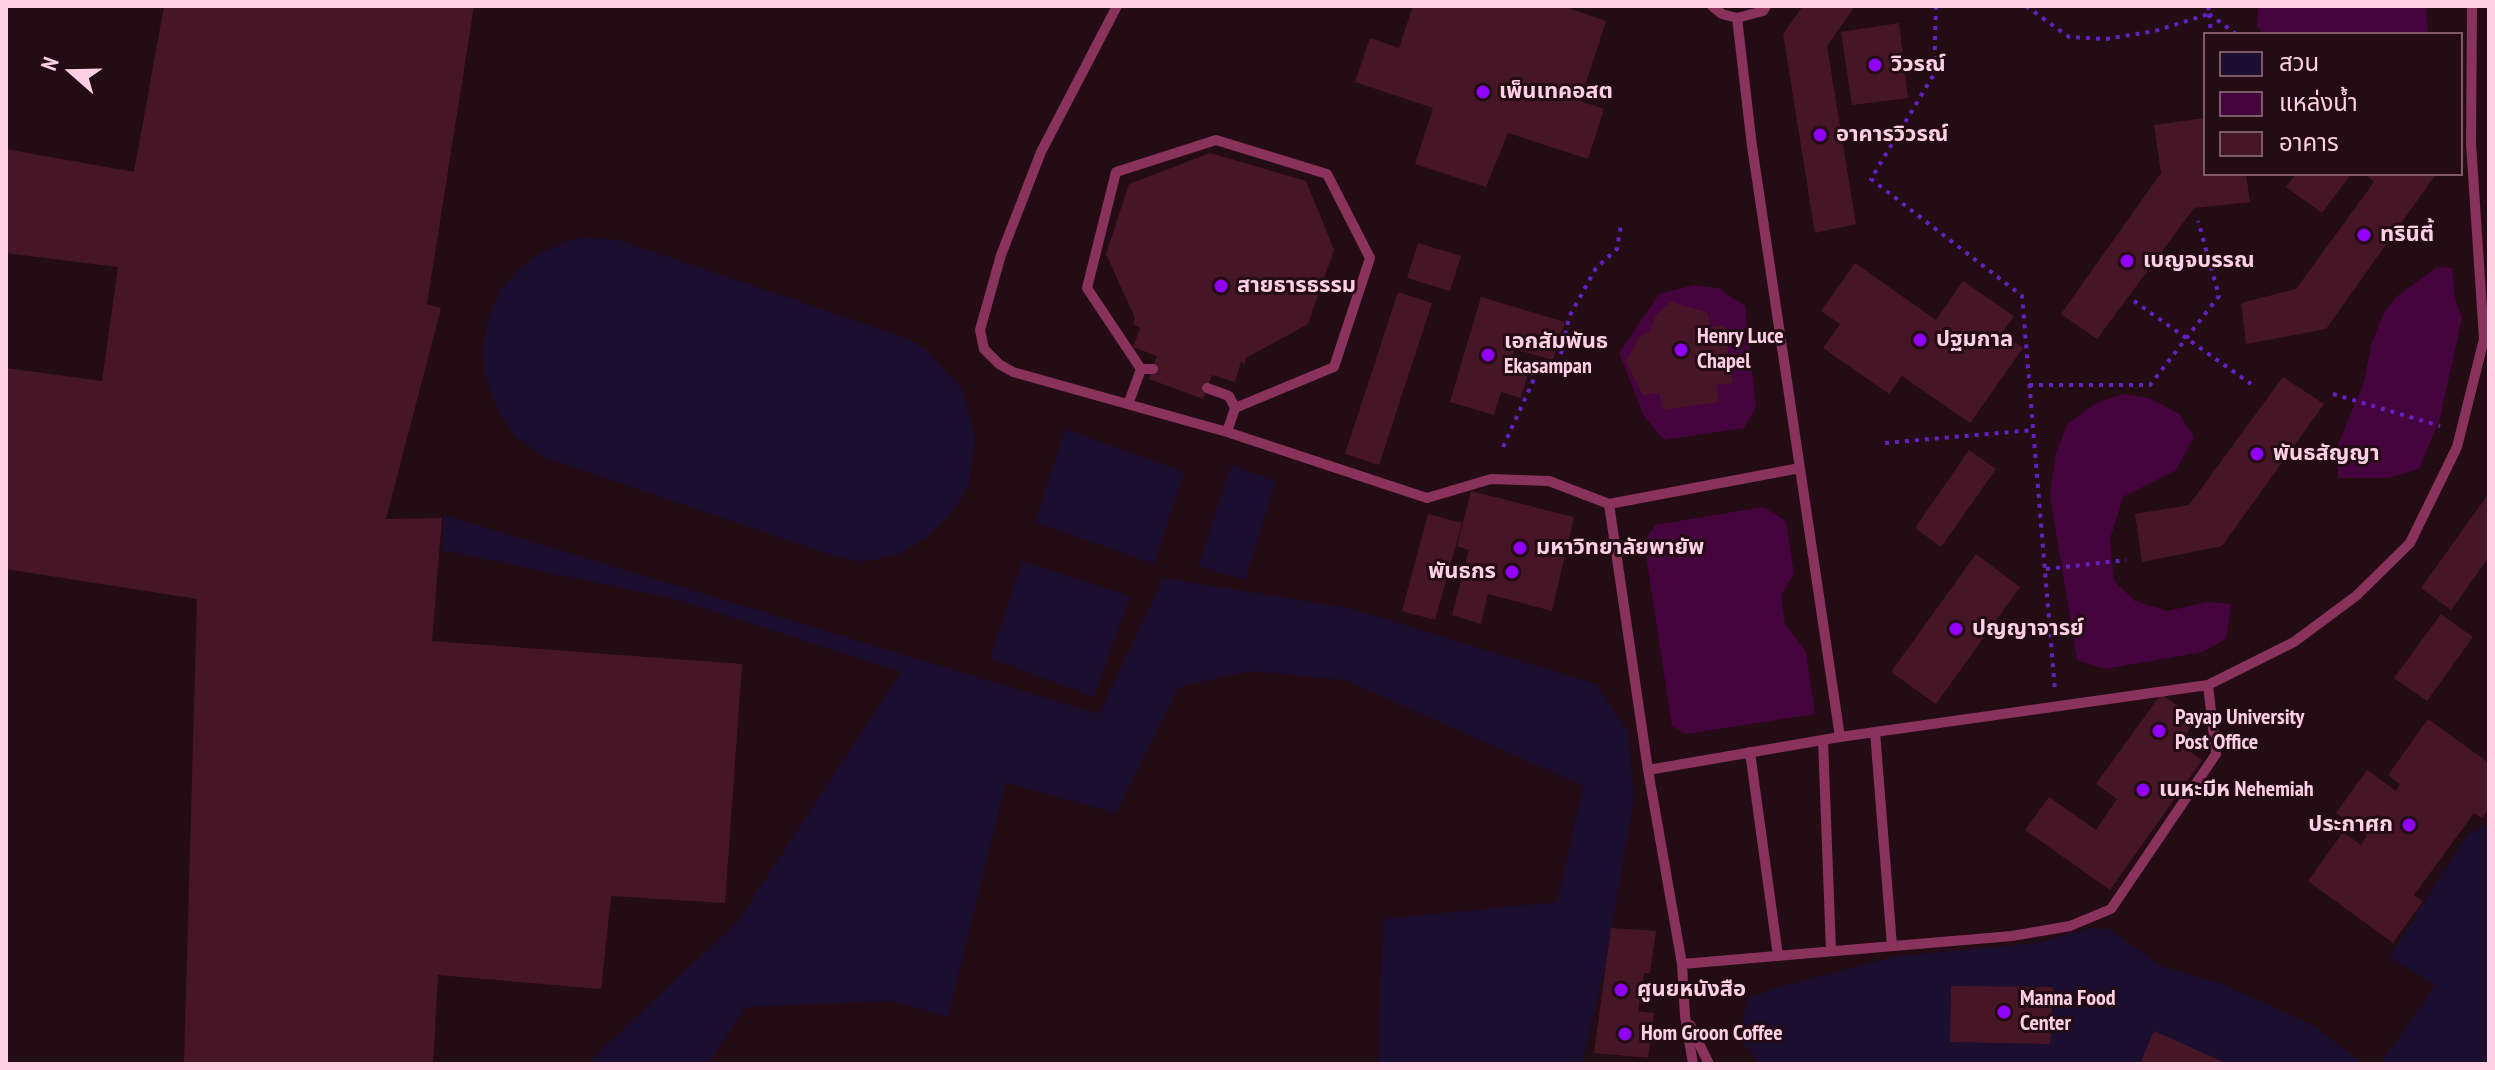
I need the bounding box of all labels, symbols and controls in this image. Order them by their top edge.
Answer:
north arrow [32,32,112,112]
legend [2203,32,2463,176]
text: สวน [2279,47,2319,78]
place label: วิวรณ์ [1891,52,1946,78]
text: N [34,53,65,74]
marker: วิวรณ์ [1866,56,1884,74]
place label: เพ็นเทคอสต [1499,79,1613,105]
marker: เพ็นเทคอสต [1474,83,1492,101]
text: แหล่งน้ำ [2279,87,2358,118]
place label: อาคารวิวรณ์ [1836,122,1948,148]
marker: อาคารวิวรณ์ [1811,126,1829,144]
text: อาคาร [2279,127,2339,158]
place label: ทรินิตี้ [2380,222,2434,248]
marker: ทรินิตี้ [2355,226,2373,244]
place label: เบญจบรรณ [2143,248,2255,274]
marker: เบญจบรรณ [2118,252,2136,270]
place label: สายธารธรรม [1237,273,1356,299]
marker: สายธารธรรม [1212,277,1230,295]
place label: Henry Luce Chapel [1697,324,1784,376]
place label: ปฐมกาล [1936,327,2013,353]
place label: เอกสัมพันธ Ekasampan [1504,329,1608,380]
marker: ปฐมกาล [1911,331,1929,349]
marker: Henry Luce Chapel [1672,341,1690,359]
marker: เอกสัมพันธ Ekasampan [1479,346,1497,364]
place label: พันธสัญญา [2273,441,2380,467]
marker: พันธสัญญา [2248,445,2266,463]
place label: มหาวิทยาลัยพายัพ [1536,535,1704,561]
marker: มหาวิทยาลัยพายัพ [1511,539,1529,557]
place label: พันธกร [1428,559,1496,585]
marker: พันธกร [1503,563,1521,581]
place label: ปญญาจารย์ [1972,616,2084,642]
marker: ปญญาจารย์ [1947,620,1965,638]
place label: Payap University Post Office [2175,705,2304,756]
marker: Payap University Post Office [2150,722,2168,740]
place label: เนหะมีห Nehemiah [2159,777,2314,803]
marker: เนหะมีห Nehemiah [2134,781,2152,799]
place label: ประกาศก [2308,812,2393,838]
marker: ประกาศก [2400,816,2418,834]
place label: ศูนยหนังสือ [1637,977,1746,1003]
marker: ศูนยหนังสือ [1612,981,1630,999]
place label: Manna Food Center [2020,986,2116,1038]
marker: Manna Food Center [1995,1003,2013,1021]
place label: Hom Groon Coffee [1641,1021,1783,1047]
marker: Hom Groon Coffee [1616,1025,1634,1043]

